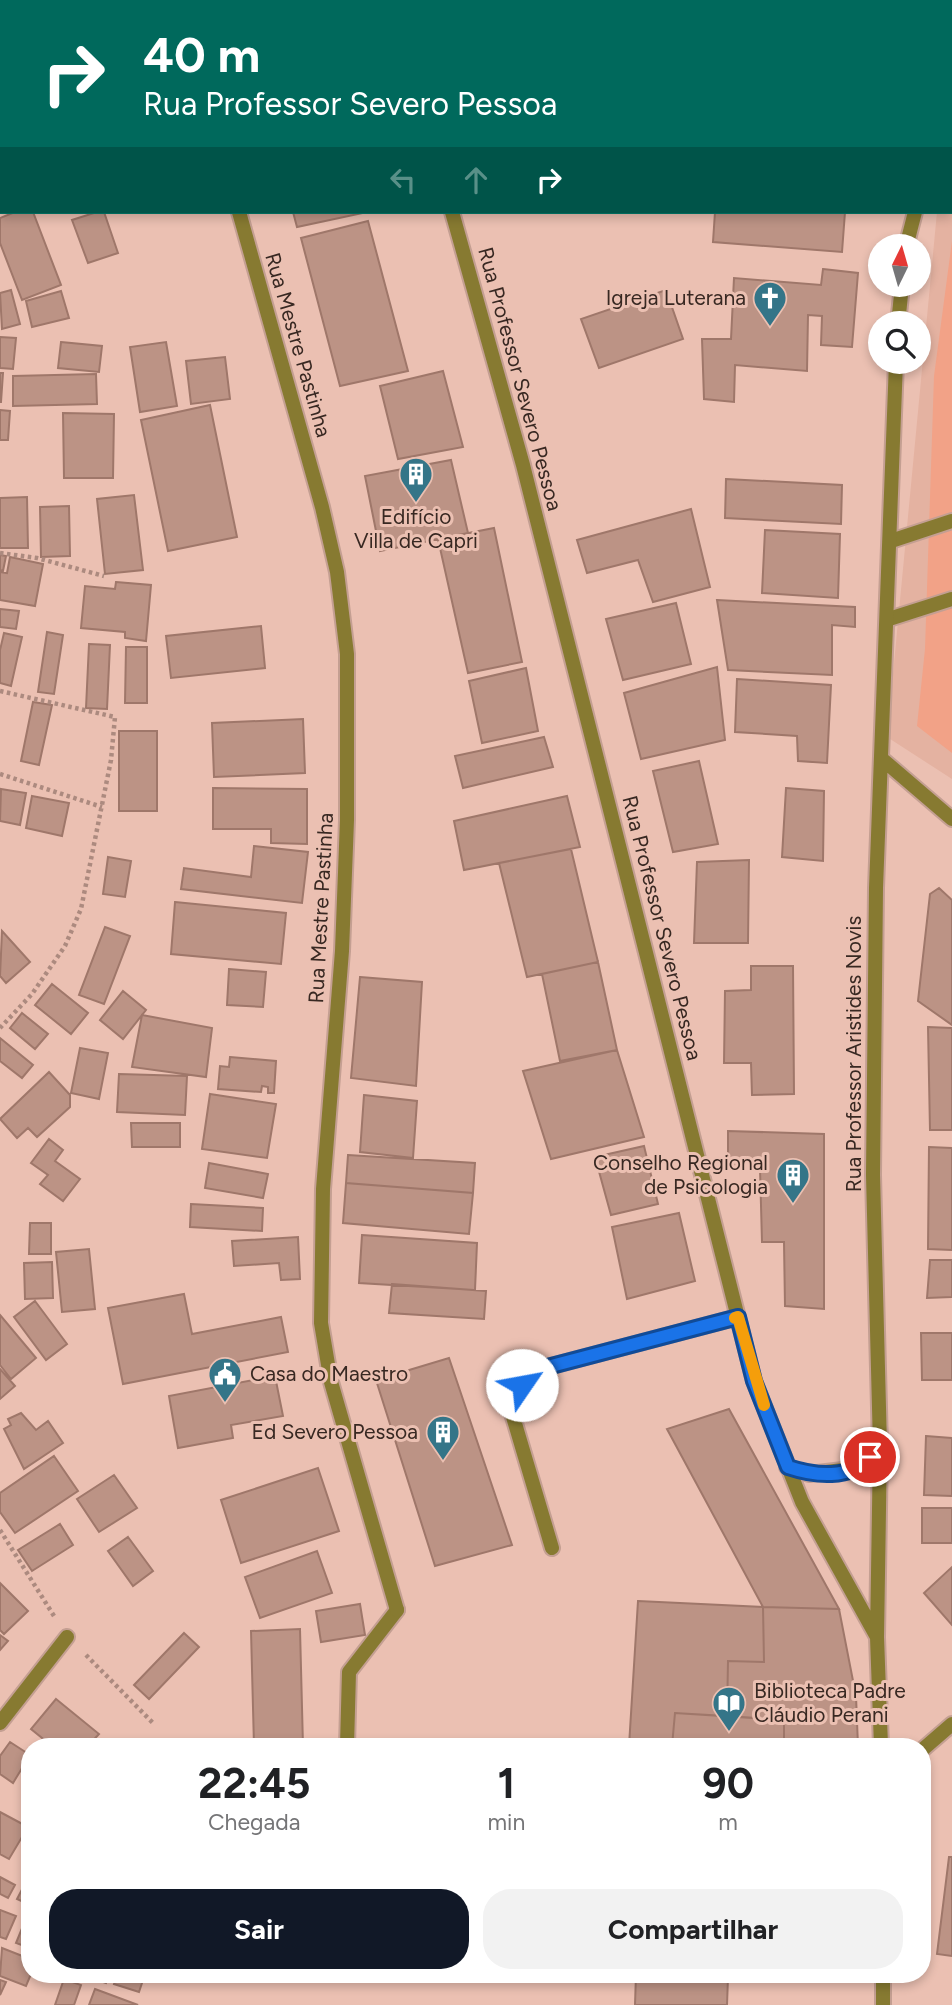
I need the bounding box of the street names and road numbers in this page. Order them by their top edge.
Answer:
street label: Rua Professor Severo Pessoa [473,244,568,513]
street label: Rua Mestre Pastinha [260,250,337,440]
street label: Rua Professor Severo Pessoa [617,793,707,1063]
street label: Rua Mestre Pastinha [303,812,338,1004]
street label: Rua Professor Aristides Novis [841,916,866,1192]

